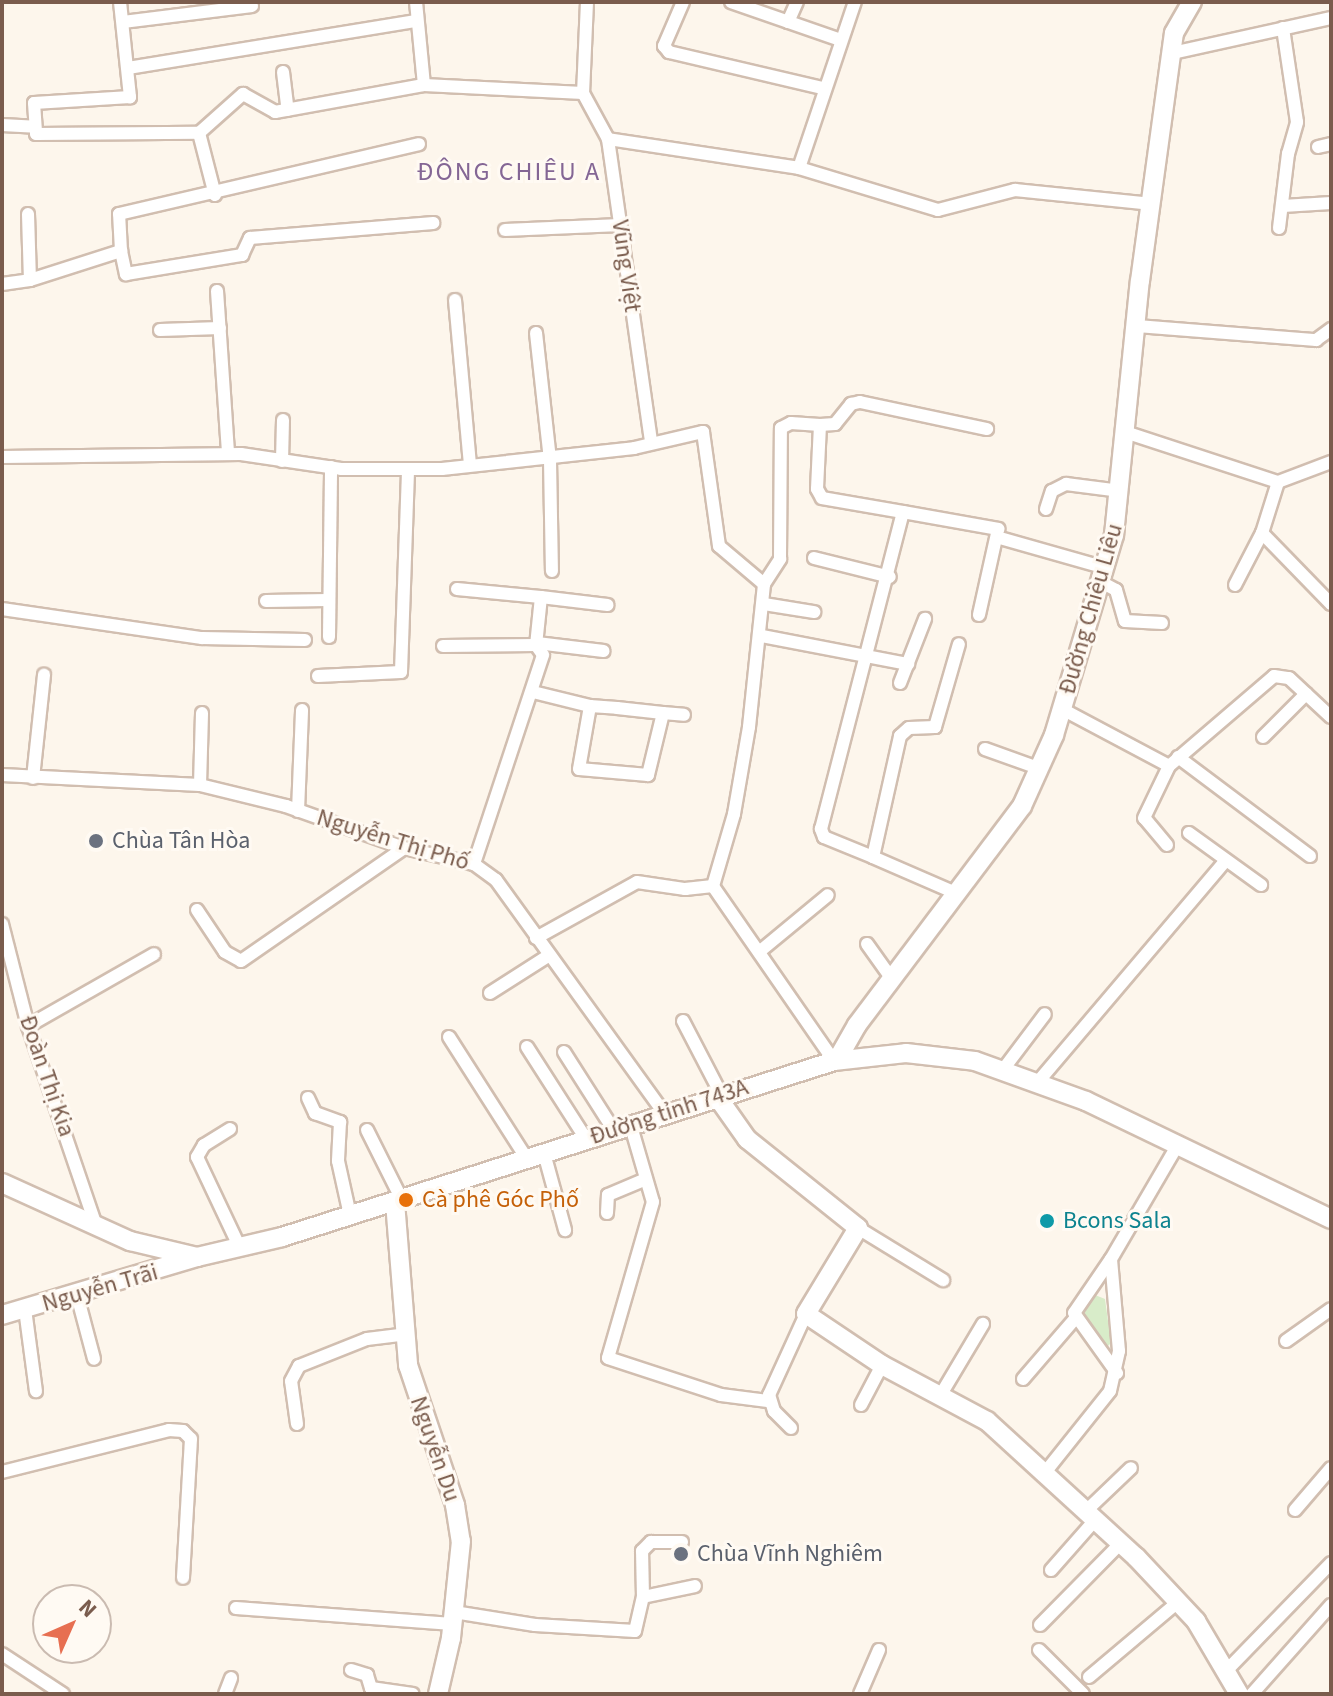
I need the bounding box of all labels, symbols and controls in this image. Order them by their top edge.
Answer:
district label: ĐÔNG CHIÊU A [417,156,601,188]
street label: Vũng Việt [605,218,647,314]
street label: Đường Chiêu Liêu [1053,520,1129,698]
street label: Nguyễn Thị Phố [313,803,473,877]
place label: Chùa Tân Hòa [112,827,250,855]
marker: Chùa Tân Hòa [87,832,105,850]
street label: Đoàn Thị Kia [13,1012,81,1140]
street label: Đường tỉnh 743A [586,1073,752,1151]
place label: Cà phê Góc Phố [422,1186,579,1214]
marker: Cà phê Góc Phố [397,1191,415,1209]
place label: Bcons Sala [1063,1207,1172,1235]
marker: Bcons Sala [1038,1212,1056,1230]
street label: Nguyễn Trãi [39,1258,161,1318]
street label: Nguyễn Du [404,1393,466,1505]
place label: Chùa Vĩnh Nghiêm [697,1540,883,1568]
marker: Chùa Vĩnh Nghiêm [672,1545,690,1563]
north arrow [32,1584,112,1664]
text: N [71,1592,104,1625]

